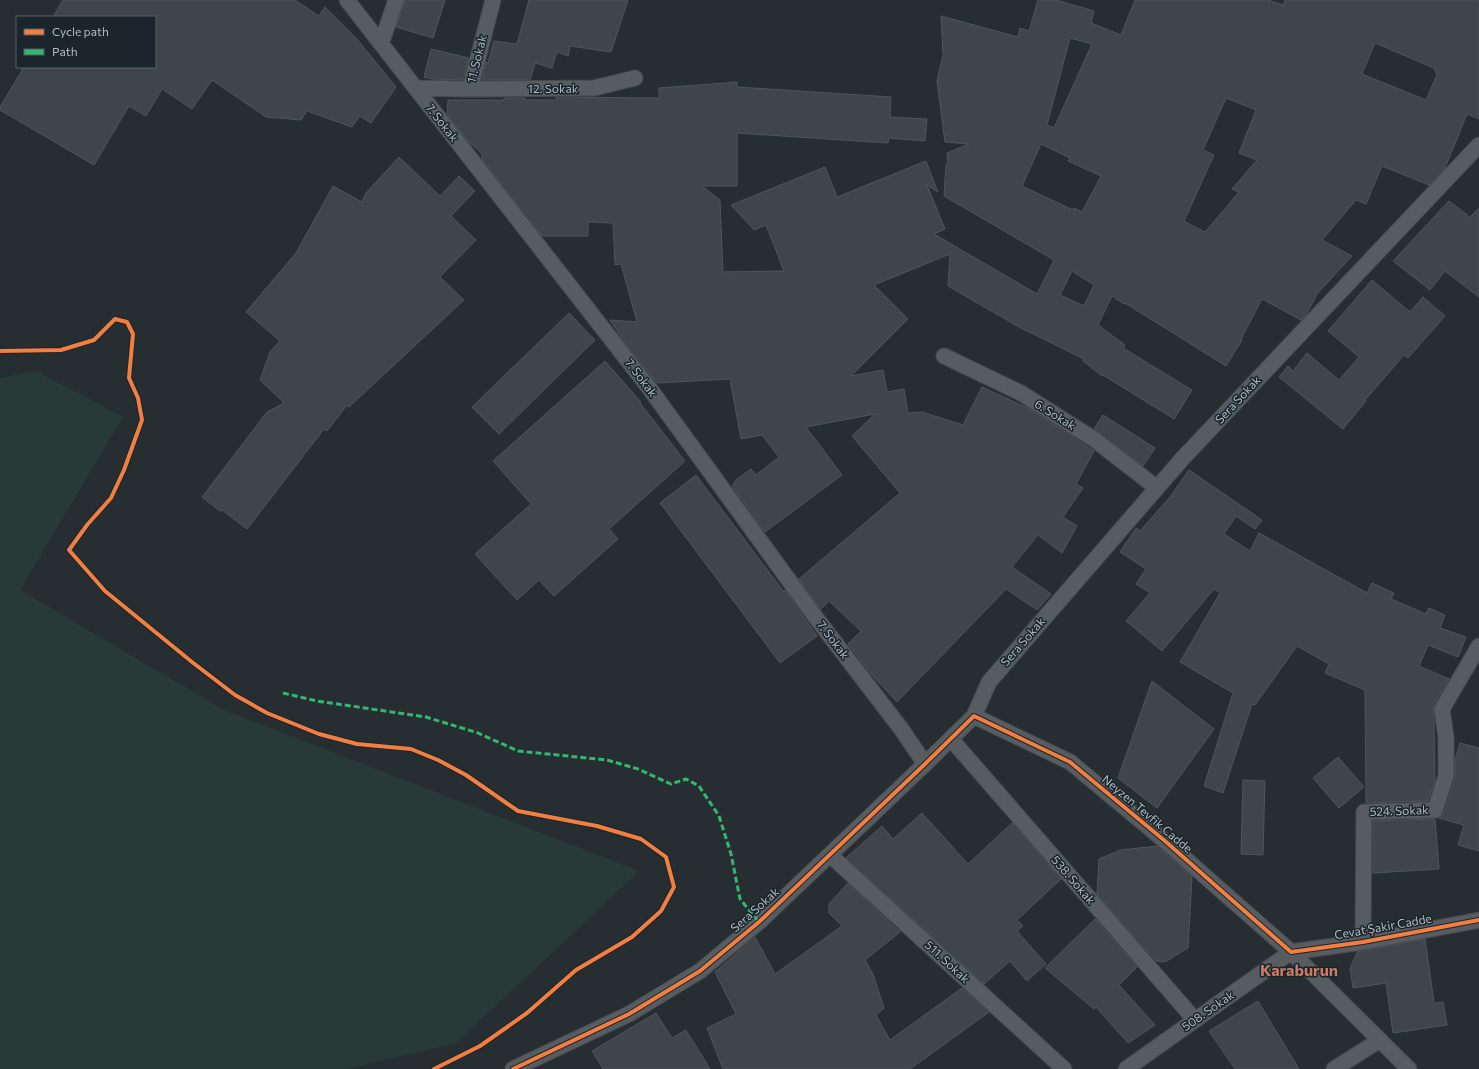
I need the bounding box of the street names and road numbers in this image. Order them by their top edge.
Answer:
street label: 11. Sokak [463,33,489,84]
street label: 12. Sokak [528,81,579,95]
street label: 7. Sokak [424,101,462,144]
street label: 7. Sokak [623,356,661,400]
street label: Sera Sokak [1212,372,1263,426]
street label: 6. Sokak [1032,396,1079,432]
street label: Sera Sokak [997,614,1048,669]
street label: 7. Sokak [815,618,853,662]
street label: Neyzen Tevfik Cadde [1100,771,1196,855]
street label: 524. Sokak [1369,802,1429,818]
street label: 538. Sokak [1049,852,1099,907]
street label: Sera Sokak [727,884,782,935]
street label: Cevat Şakir Cadde [1333,911,1433,941]
street label: 511. Sokak [923,937,973,986]
street label: 508. Sokak [1179,987,1237,1033]

